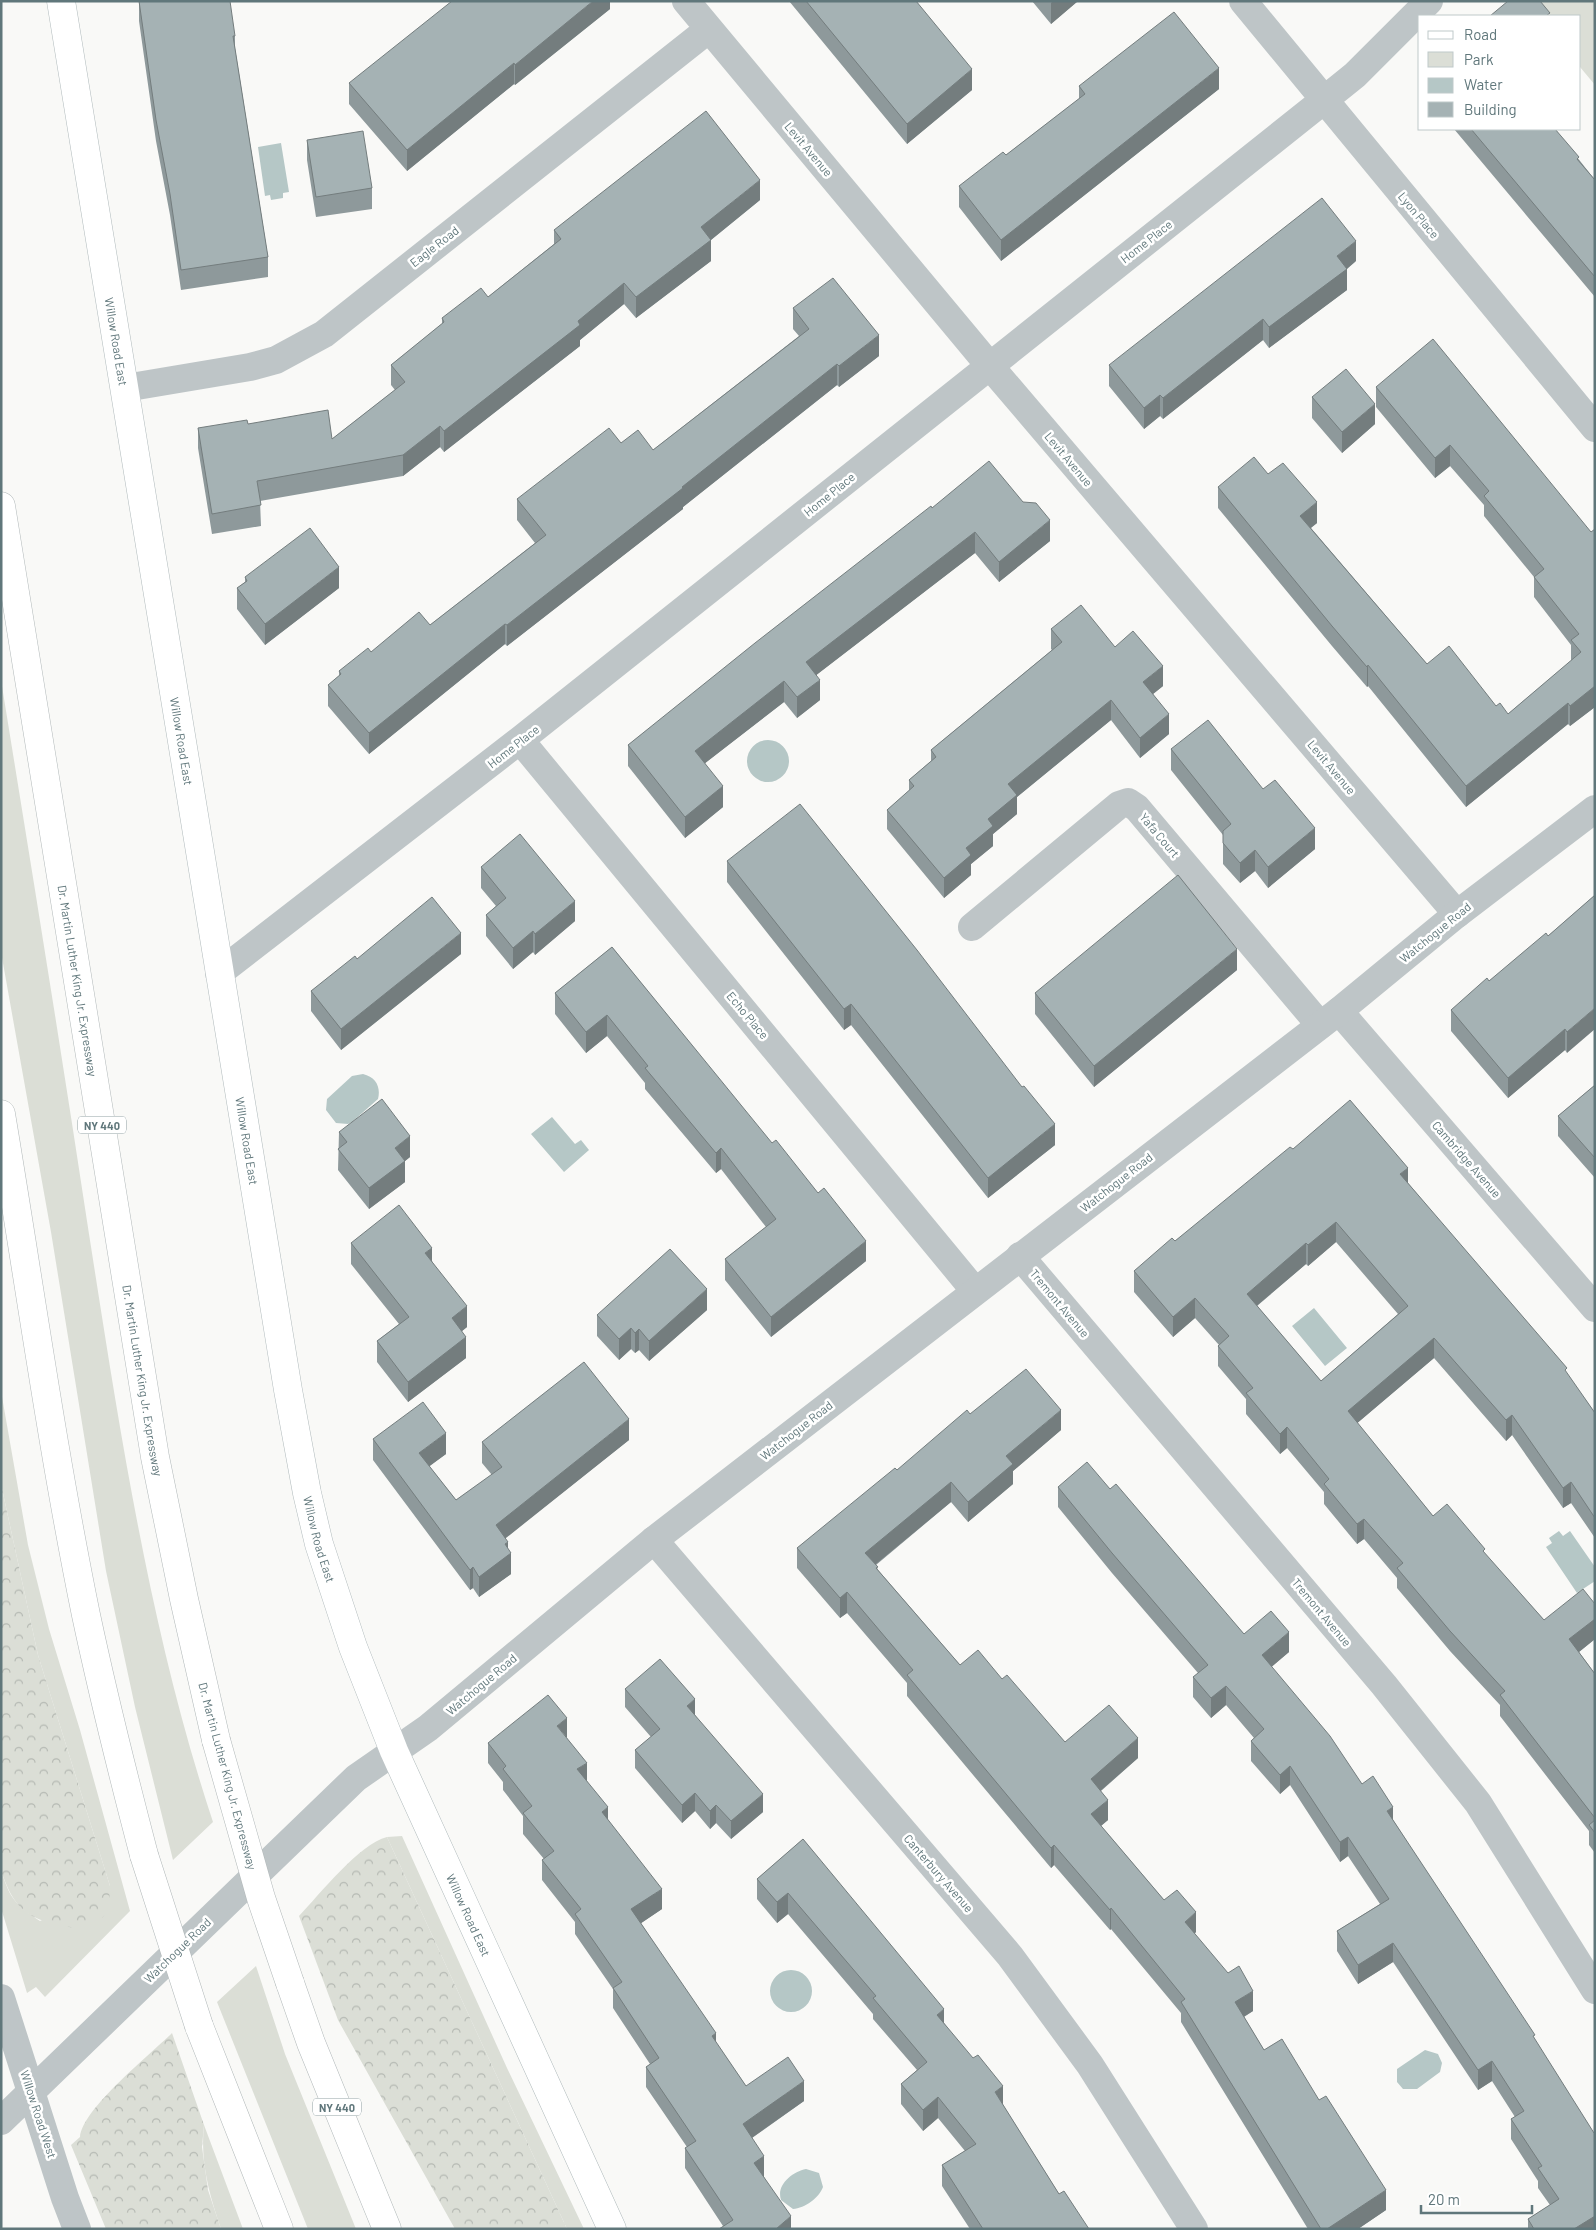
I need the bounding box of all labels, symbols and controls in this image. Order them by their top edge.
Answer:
legend [1418,15,1581,130]
text: Road [1464,25,1497,43]
text: Park [1464,50,1494,68]
text: Water [1464,75,1503,93]
text: Building [1464,100,1517,118]
street label: Levit Avenue [782,119,836,179]
street label: Lyon Place [1396,189,1442,241]
street label: Home Place [1117,217,1175,265]
street label: Eagle Road [407,223,461,269]
street label: Willow Road East [103,296,131,387]
street label: Levit Avenue [1042,429,1096,489]
street label: Home Place [801,469,857,519]
street label: Willow Road East [168,696,196,786]
street label: Home Place [484,722,542,770]
street label: Levit Avenue [1305,737,1359,797]
street label: Yafa Court [1137,810,1183,860]
street label: Dr. Martin Luther King Jr. Expressway [55,884,100,1078]
street label: Watchogue Road [1397,899,1473,965]
street label: Echo Place [724,989,772,1041]
street label: Willow Road East [233,1096,261,1186]
road number: NY 440 [78,1116,126,1134]
street label: Cambridge Avenue [1430,1118,1504,1200]
street label: Watchogue Road [1077,1150,1155,1214]
street label: Tremont Avenue [1027,1266,1093,1340]
street label: Dr. Martin Luther King Jr. Expressway [120,1284,166,1478]
street label: Watchogue Road [757,1398,835,1462]
street label: Willow Road East [301,1495,338,1584]
street label: Tremont Avenue [1289,1575,1355,1649]
street label: Watchogue Road [443,1650,519,1718]
street label: Dr. Martin Luther King Jr. Expressway [196,1681,260,1872]
street label: Canterbury Avenue [901,1831,977,1915]
street label: Willow Road East [444,1872,494,1958]
street label: Watchogue Road [141,1915,213,1985]
street label: Willow Road West [18,2068,60,2160]
road number: NY 440 [313,2098,361,2116]
scale bar [1421,2182,1532,2214]
text: 20 m [1428,2190,1460,2208]

